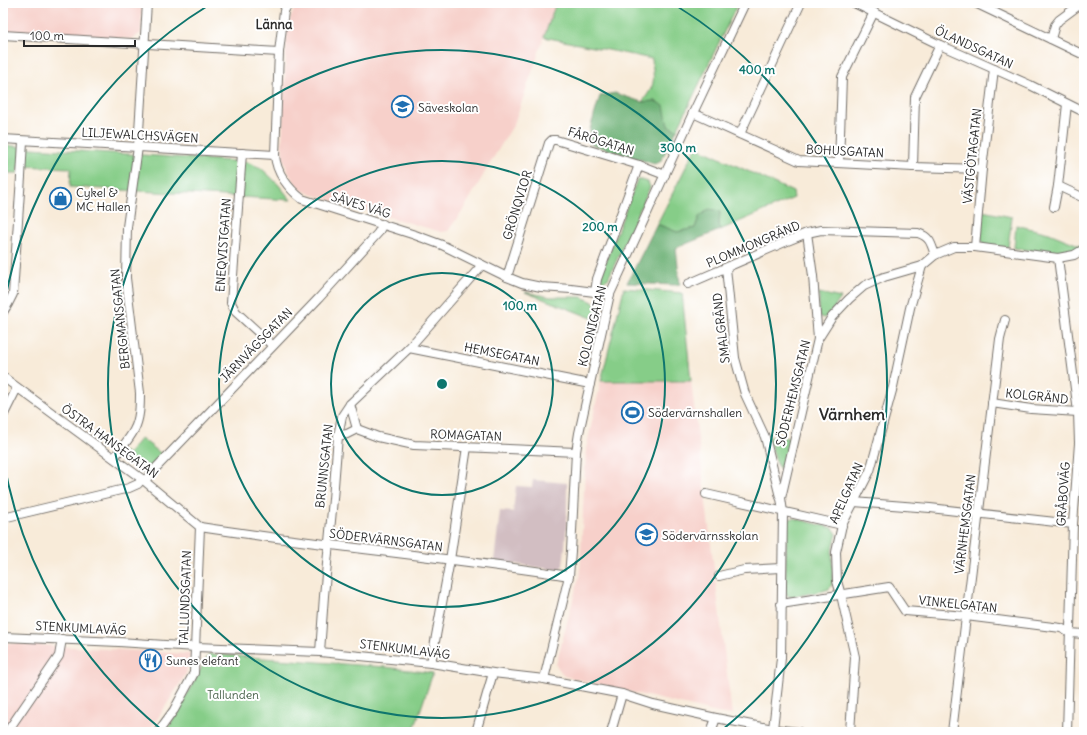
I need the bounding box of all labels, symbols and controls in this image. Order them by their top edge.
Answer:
district label: Länna [256,16,293,33]
scale bar [24,22,135,48]
street label: ÖLANDSGATAN [933,22,1015,72]
text: 100 m [30,28,64,43]
text: 400 m [739,62,776,77]
school or university icon: Säveskolan [389,94,415,120]
place label: Säveskolan [418,100,479,115]
street label: VÄSTGÖTAGATAN [960,107,984,205]
street label: LILJEWALCHSVÄGEN [81,124,199,146]
street label: FÅRÖGATAN [566,124,636,158]
text: 300 m [660,140,696,155]
street label: BOHUSGATAN [806,141,884,161]
street label: GRÖNQVIOR [499,168,535,242]
place label: Cykel & MC Hallen [76,185,131,214]
shop icon: Cykel & MC Hallen [48,186,74,212]
street label: SÄVES VÄG [329,189,393,221]
street label: ENEQVISTGATAN [212,198,234,292]
street label: PLOMMONGRÄND [704,217,802,271]
text: 200 m [582,219,618,234]
street label: BERGMANSGATAN [107,268,133,370]
street label: KOLONIGATAN [575,284,609,368]
street label: SMALGRÄND [709,292,733,364]
text: 100 m [503,298,537,313]
street label: JÄRNVÄGSGATAN [217,305,295,385]
street label: SÖDERHEMSGATAN [773,338,813,448]
street label: HEMSEGATAN [463,339,541,369]
centre of rings [435,377,449,391]
street label: KOLGRÄND [1005,385,1069,407]
sports icon: Södervärnshallen [620,399,646,425]
street label: ÖSTRA HANSEGATAN [59,401,161,481]
district label: Värnhem [819,404,885,424]
place label: Södervärnshallen [648,405,742,420]
street label: BRUNNSGATAN [312,423,336,509]
street label: ROMAGATAN [430,426,502,444]
street label: APELGATAN [826,460,866,526]
street label: GRÅBOVÄG [1053,461,1073,527]
street label: VÄRNHEMSGATAN [951,473,979,575]
school or university icon: Södervärnsskolan [633,522,659,548]
street label: SÖDERVÄRNSGATAN [328,526,444,554]
place label: Södervärnsskolan [662,528,758,543]
street label: TALLUNDSGATAN [176,550,194,646]
street label: VINKELGATAN [918,592,998,616]
street label: STENKUMLAVÄG [35,618,127,638]
street label: STENKUMLAVÄG [359,636,451,662]
restaurant icon: Sunes elefant [137,647,163,673]
place label: Sunes elefant [166,653,239,668]
park label: Tallunden [207,687,259,702]

